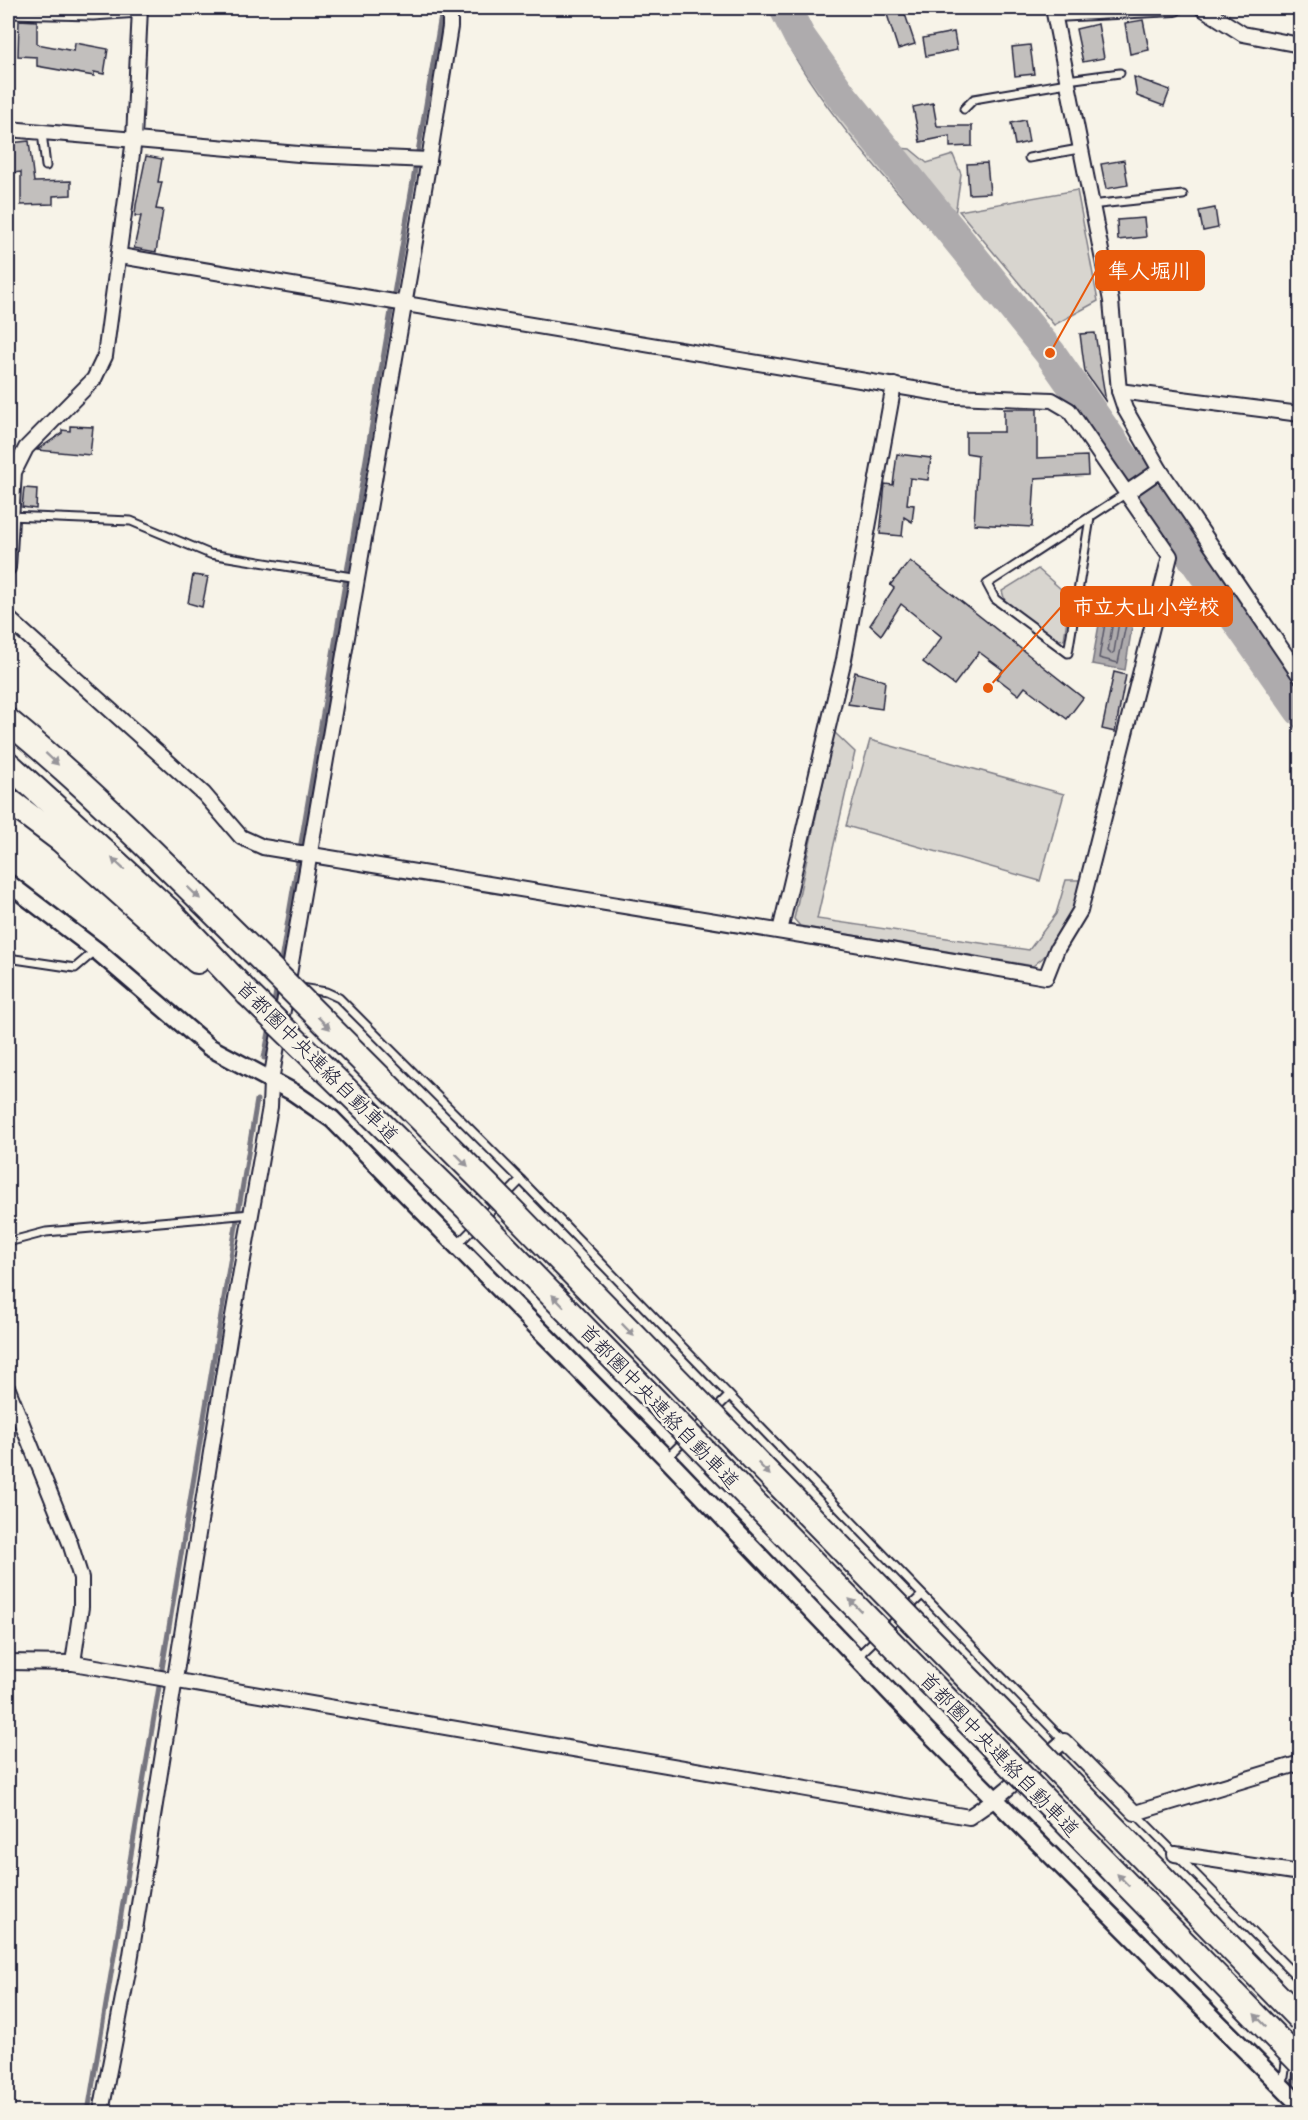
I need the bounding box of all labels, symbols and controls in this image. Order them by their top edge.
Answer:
callout: 隼人堀川 [1096,251,1204,290]
text: 隼人堀川 [1108,257,1192,284]
callout: 市立大山小学校 [1061,587,1232,626]
text: 市立大山小学校 [1073,593,1220,620]
one-way arrow [44,752,59,765]
one-way arrow [111,857,125,871]
one-way arrow [186,886,201,900]
street label: 首都圏中央連絡自動車道 [231,974,405,1148]
one-way arrow [317,1015,331,1029]
one-way arrow [455,1153,469,1167]
one-way arrow [551,1294,565,1308]
street label: 首都圏中央連絡自動車道 [575,1318,745,1494]
one-way arrow [621,1322,635,1337]
one-way arrow [757,1462,771,1476]
one-way arrow [848,1598,862,1613]
street label: 首都圏中央連絡自動車道 [915,1666,1085,1842]
one-way arrow [1117,1874,1131,1888]
one-way arrow [1253,2013,1267,2027]

